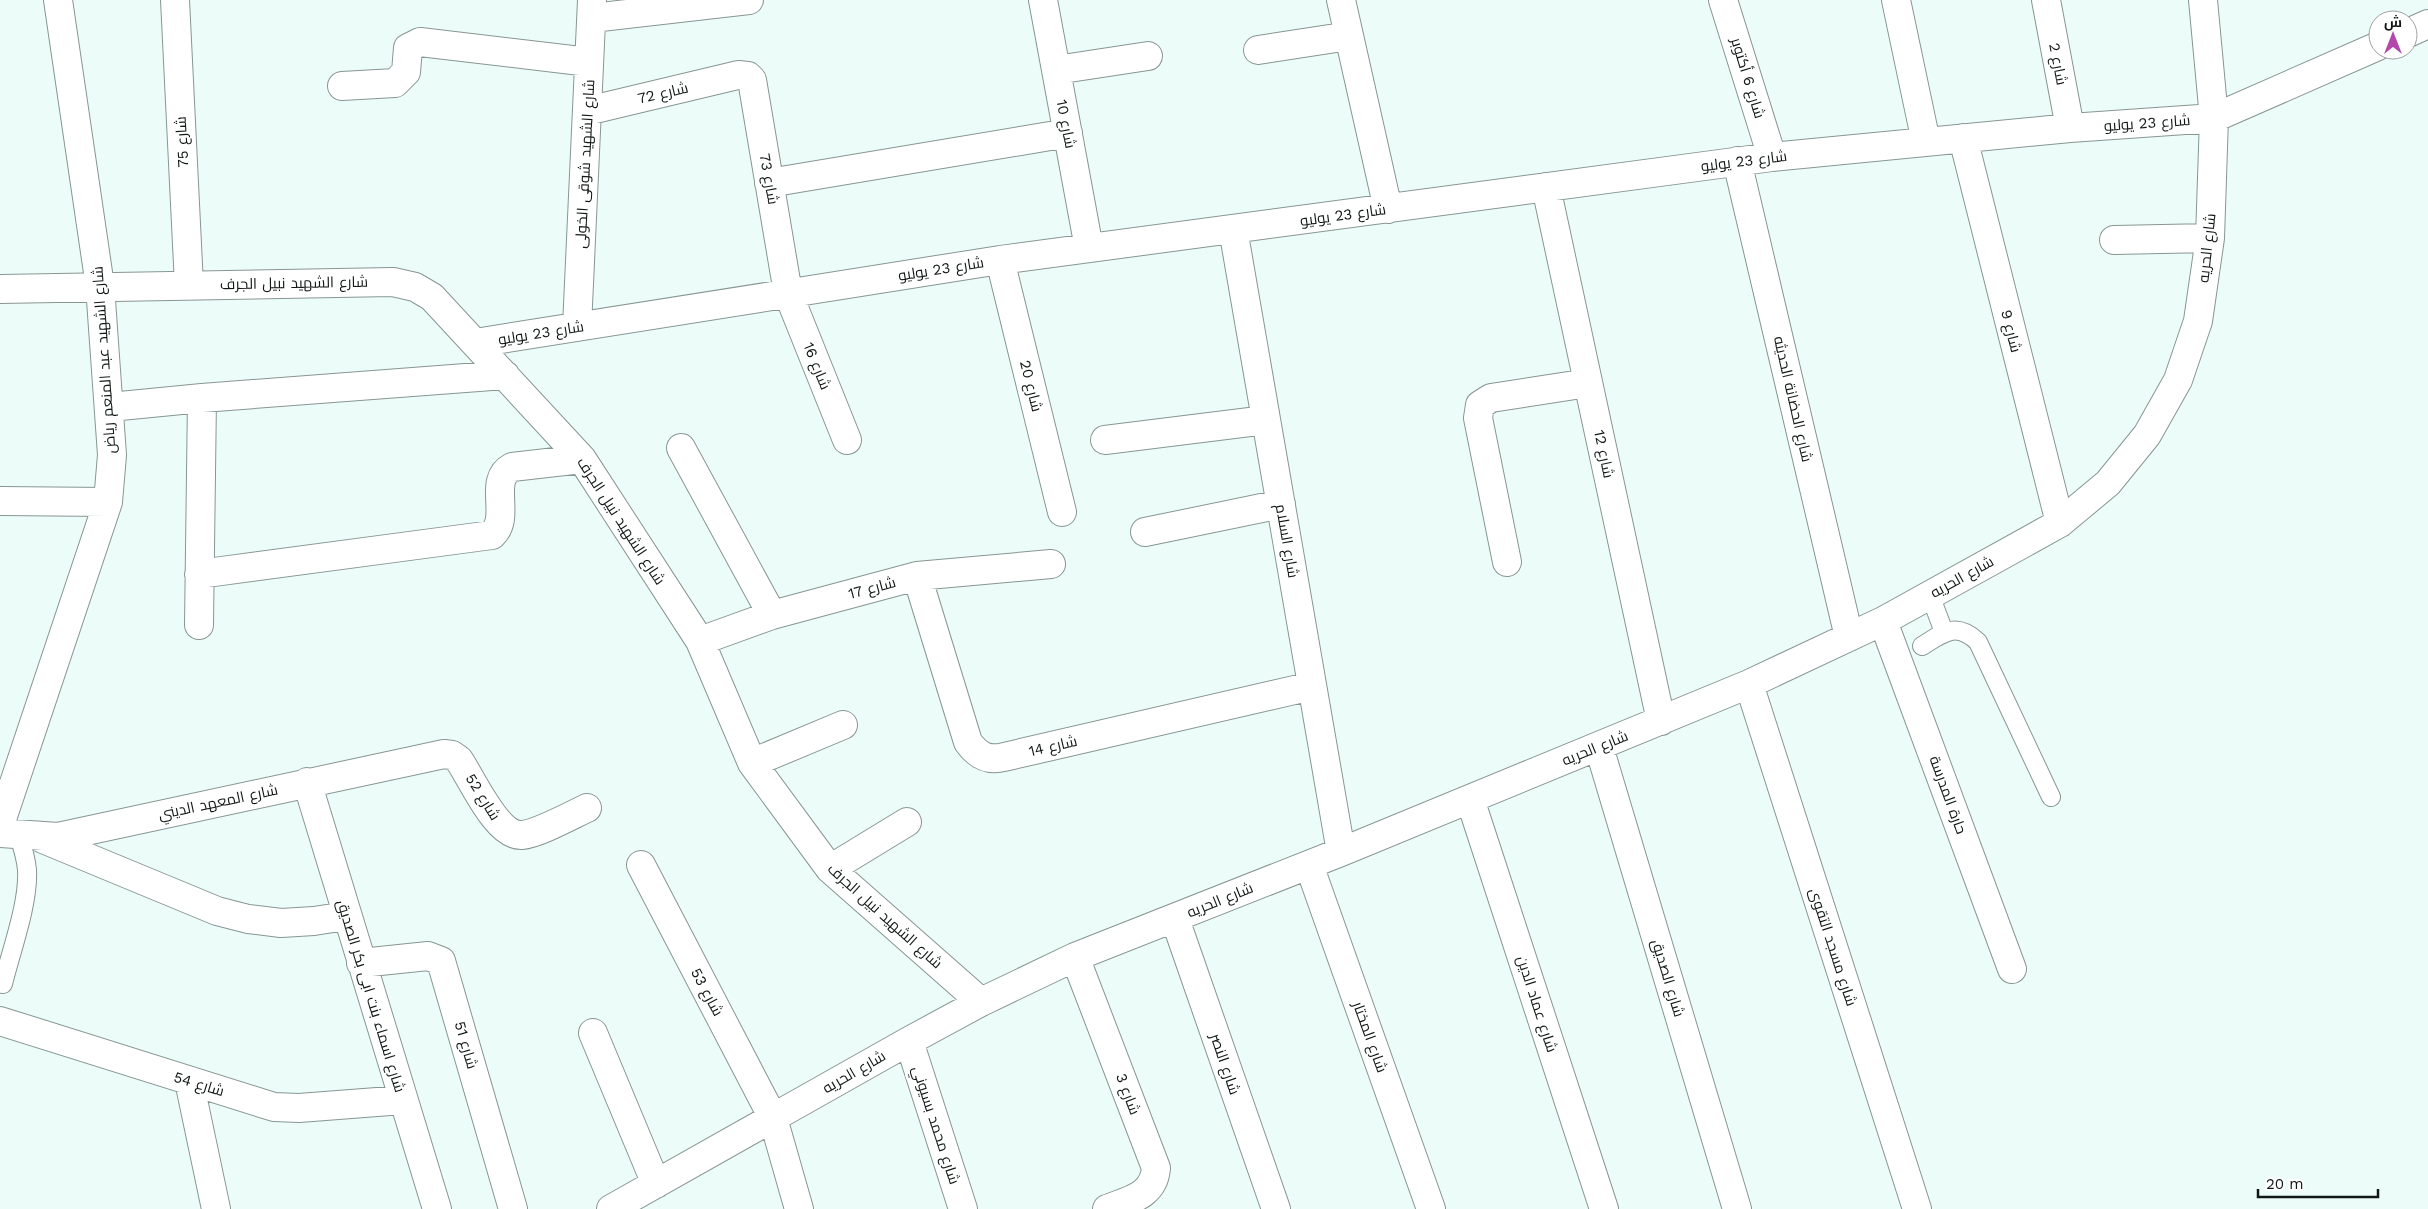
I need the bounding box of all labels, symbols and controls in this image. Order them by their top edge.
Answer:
north arrow [2368,10,2418,60]
text: ش [2384,14,2402,31]
street label: شارع 6 أكتوبر [1725,34,1770,121]
street label: شارع 2 [2043,41,2071,87]
street label: شارع 72 [636,78,690,109]
street label: شارع الشهيد شوقى الخولى [572,79,600,249]
street label: شارع 10 [1050,98,1080,150]
street label: شارع 23 يوليو [2103,111,2191,137]
street label: شارع 75 [172,116,194,168]
street label: شارع 23 يوليو [1700,147,1788,177]
street label: شارع 73 [754,152,782,206]
street label: شارع 23 يوليو [1299,200,1387,232]
street label: شارع الحريه [2194,212,2222,284]
street label: شارع 23 يوليو [897,253,986,287]
street label: شارع الشهيد عبد المنعم رياض [88,266,122,454]
street label: شارع الشهيد نبيل الجرف [220,273,368,295]
street label: شارع 9 [1995,308,2025,355]
street label: شارع 23 يوليو [497,317,586,351]
street label: شارع الحضانة الحديثه [1768,334,1816,464]
street label: شارع 16 [798,340,835,393]
street label: شارع 20 [1014,358,1046,414]
street label: شارع 12 [1588,428,1618,480]
street label: شارع الشهيد نبيل الجرف [571,454,669,589]
street label: شارع السلام [1270,503,1302,580]
street label: شارع الحريه [1927,552,1998,604]
street label: شارع 17 [846,573,898,605]
street label: شارع الحريه [1559,727,1631,771]
street label: شارع 14 [1027,732,1079,762]
street label: حارة المدرسة [1926,753,1970,837]
street label: شارع 52 [460,770,504,825]
street label: شارع المعهد الديني [157,781,280,826]
street label: شارع الشهيد نبيل الجرف [823,860,946,974]
street label: شارع الحريه [1184,879,1256,923]
street label: شارع مسجد التقوى [1804,886,1861,1009]
street label: شارع اسماء بنت ابى بكر الصديق [331,897,409,1095]
street label: شارع الصديق [1646,937,1688,1020]
street label: شارع عماد الدين [1511,953,1561,1055]
street label: شارع 53 [685,965,727,1020]
street label: شارع المختار [1347,998,1391,1076]
street label: شارع 51 [449,1019,481,1071]
street label: شارع النصر [1204,1030,1244,1098]
street label: شارع الحريه [819,1047,890,1099]
street label: شارع محمد بسيوني [906,1064,964,1187]
street label: شارع 54 [171,1068,227,1102]
street label: شارع 3 [1110,1071,1144,1118]
scale bar [2258,1166,2378,1198]
text: 20 m [2266,1175,2304,1193]

